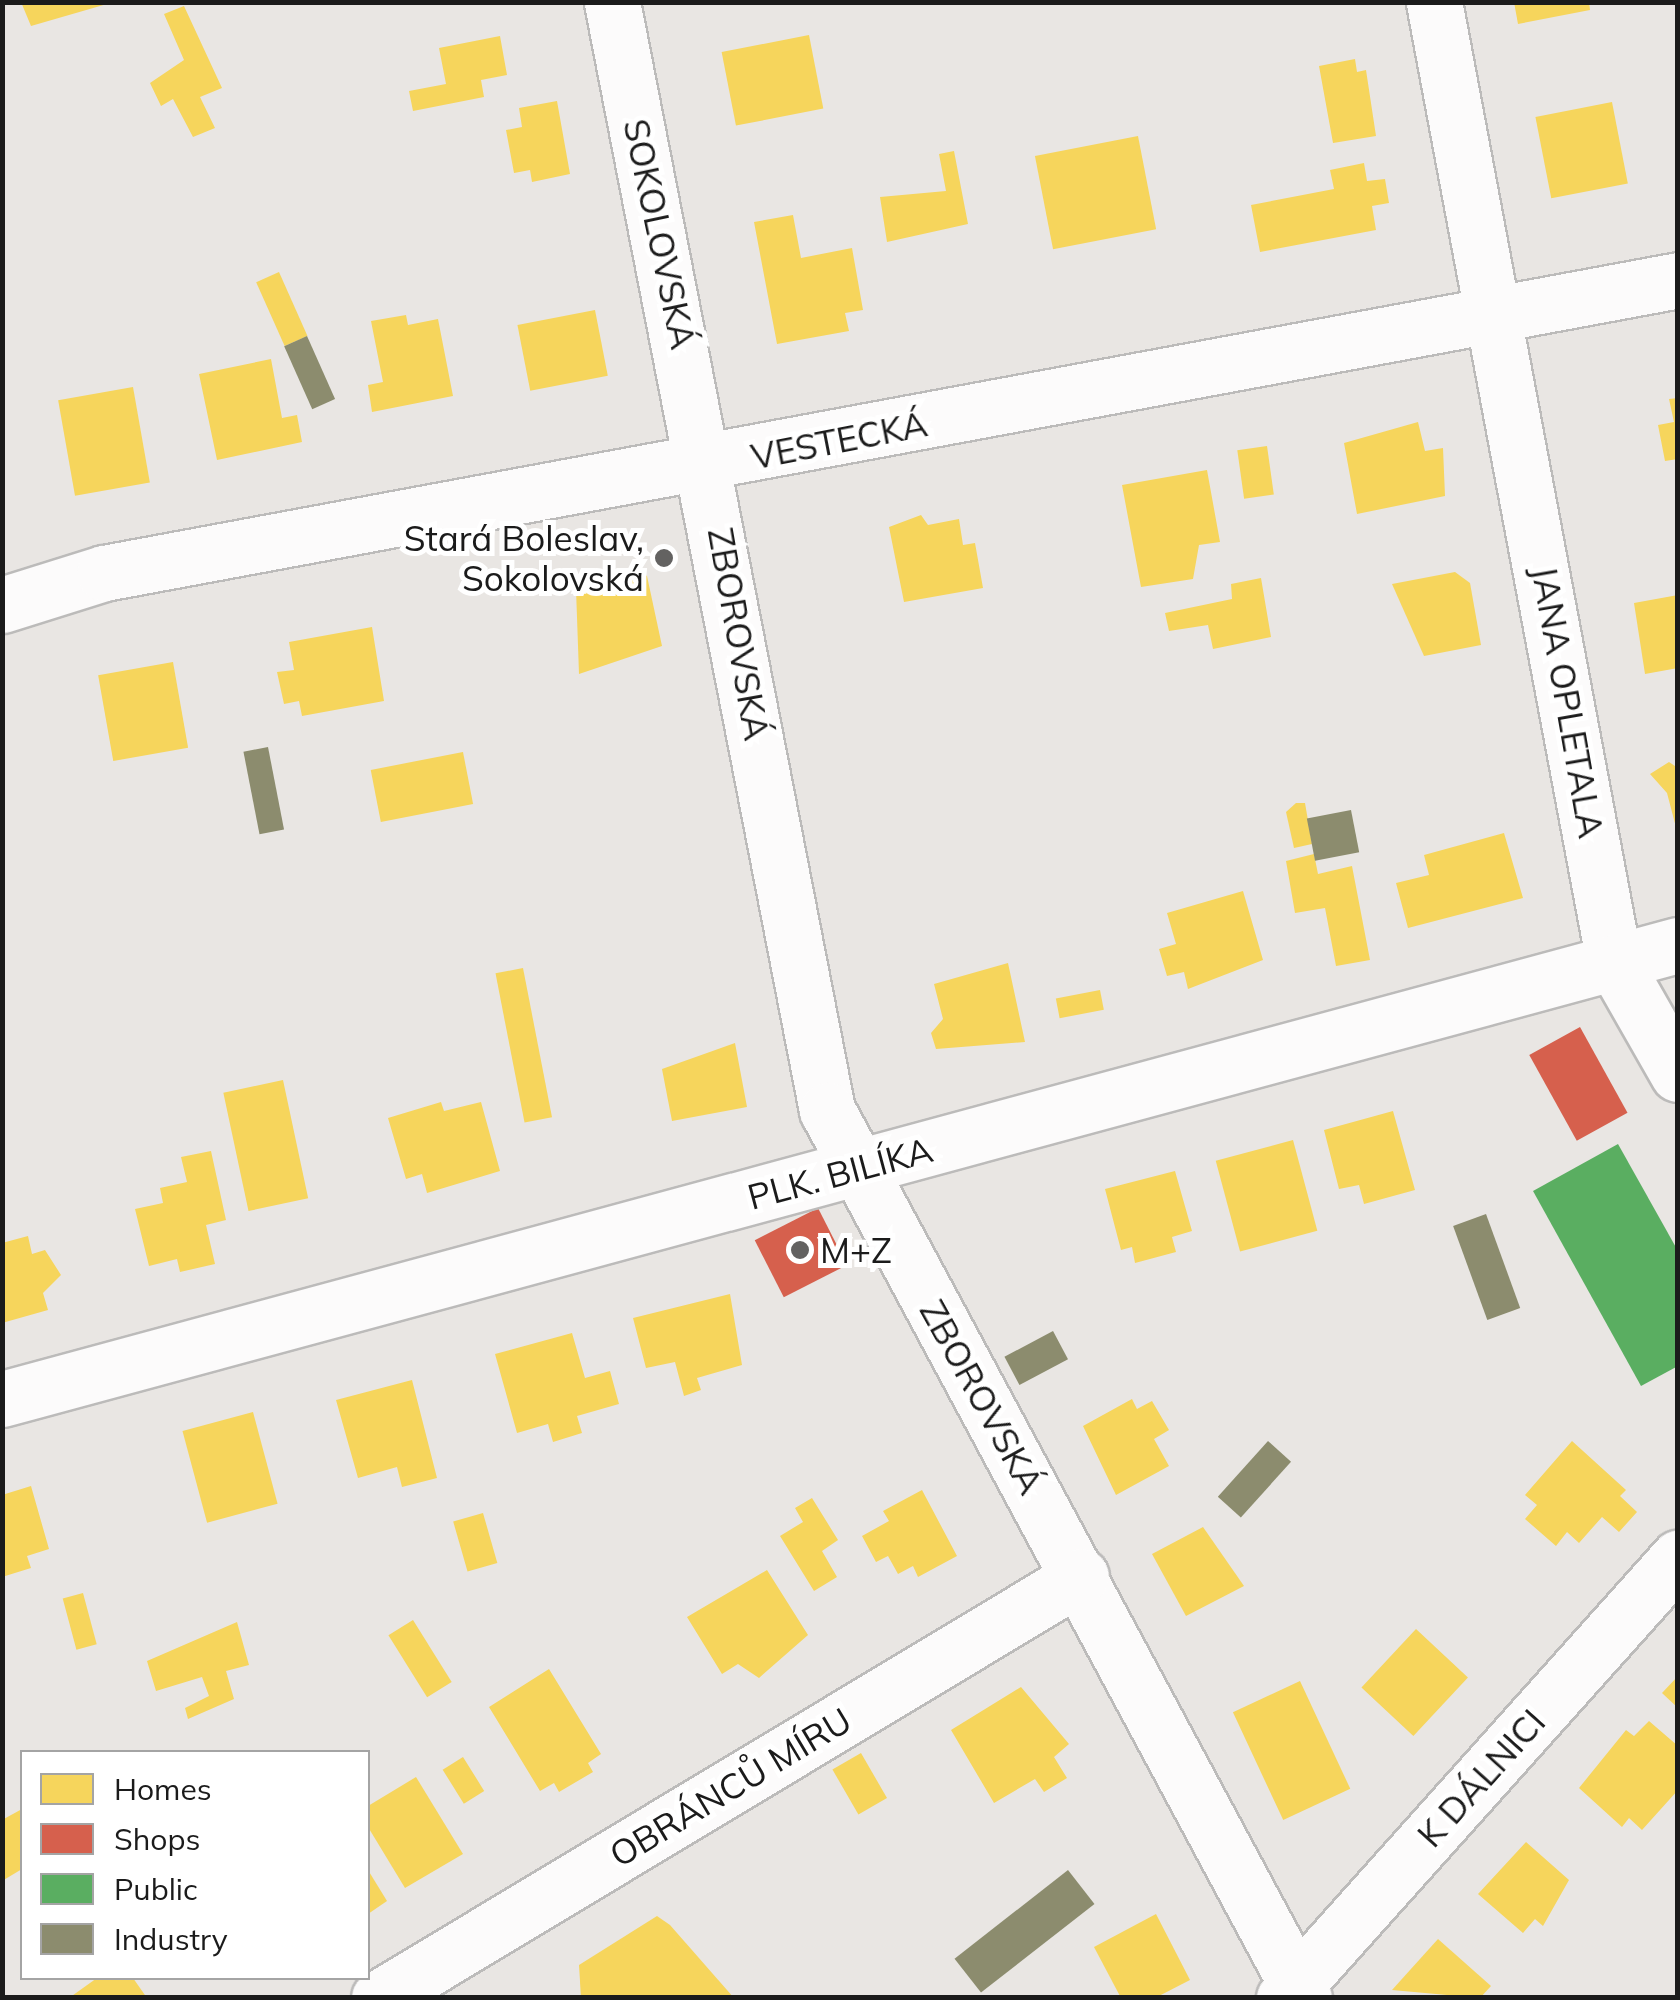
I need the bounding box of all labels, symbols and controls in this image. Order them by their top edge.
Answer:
street label: SOKOLOVSKÁ [615,115,705,353]
street label: VESTECKÁ [747,402,931,478]
place label: Stará Boleslav, Sokolovská [404,517,644,599]
street label: ZBOROVSKÁ [700,525,778,743]
marker: Stará Boleslav, Sokolovská [653,547,675,569]
street label: JANA OPLETALA [1523,563,1613,841]
street label: PLK. BILÍKA [743,1128,937,1218]
place label: M+Z [820,1229,892,1271]
marker: M+Z [789,1239,811,1261]
street label: ZBOROVSKÁ [912,1293,1052,1501]
street label: OBRÁNCŮ MÍRU [602,1698,858,1876]
street label: K DÁLNICI [1409,1701,1553,1855]
legend [20,1750,370,1980]
text: Homes [114,1770,212,1808]
text: Shops [114,1820,200,1858]
text: Public [114,1870,198,1908]
text: Industry [114,1920,228,1958]

